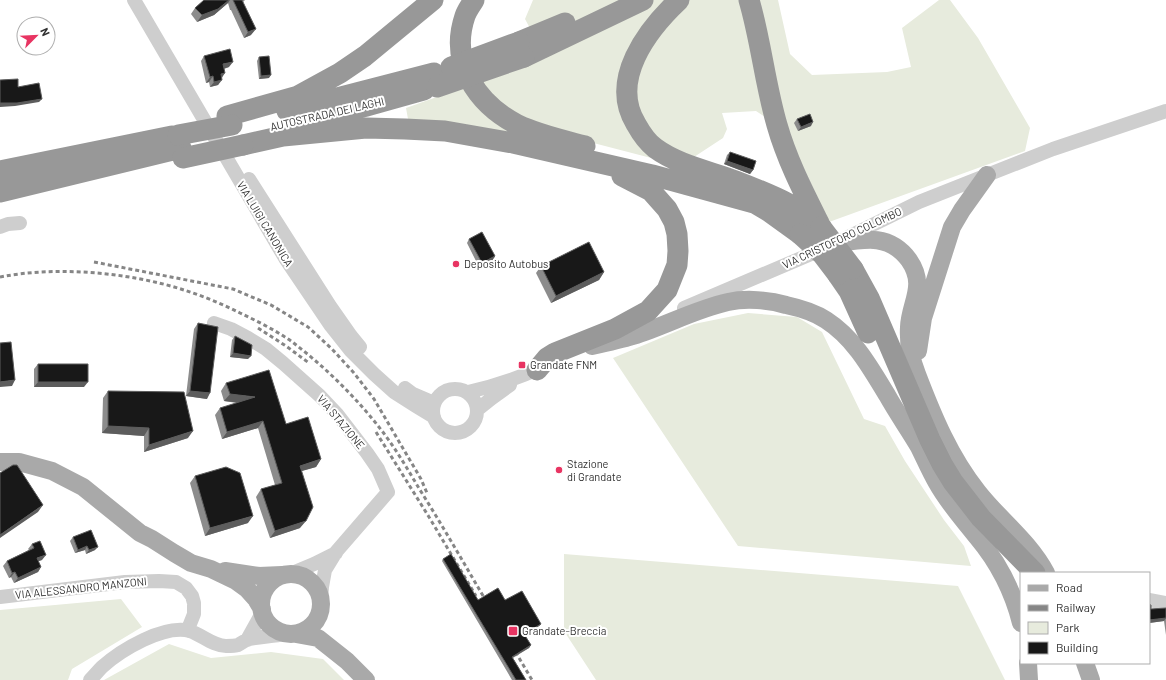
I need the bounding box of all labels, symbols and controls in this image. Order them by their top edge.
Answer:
north arrow [16,16,56,56]
text: N [38,26,53,38]
street label: AUTOSTRADA DEI LAGHI [269,94,385,133]
street label: VIA LUIGI CANONICA [235,179,296,269]
street label: VIA CRISTOFORO COLOMBO [780,204,904,271]
place label: Deposito Autobus [464,257,548,270]
marker: Deposito Autobus [451,259,461,269]
place label: Grandate FNM [530,358,597,371]
marker: Grandate FNM [517,360,527,370]
street label: VIA STAZIONE [315,392,368,452]
place label: Stazione di Grandate [567,457,622,483]
marker: Stazione di Grandate [554,465,564,475]
legend [1020,572,1150,664]
street label: VIA ALESSANDRO MANZONI [14,574,147,601]
text: Road [1056,580,1083,594]
text: Railway [1056,600,1096,614]
text: Park [1056,620,1080,634]
place label: Grandate-Breccia [522,624,606,637]
marker: Grandate-Breccia [507,625,519,637]
text: Building [1056,640,1098,654]

